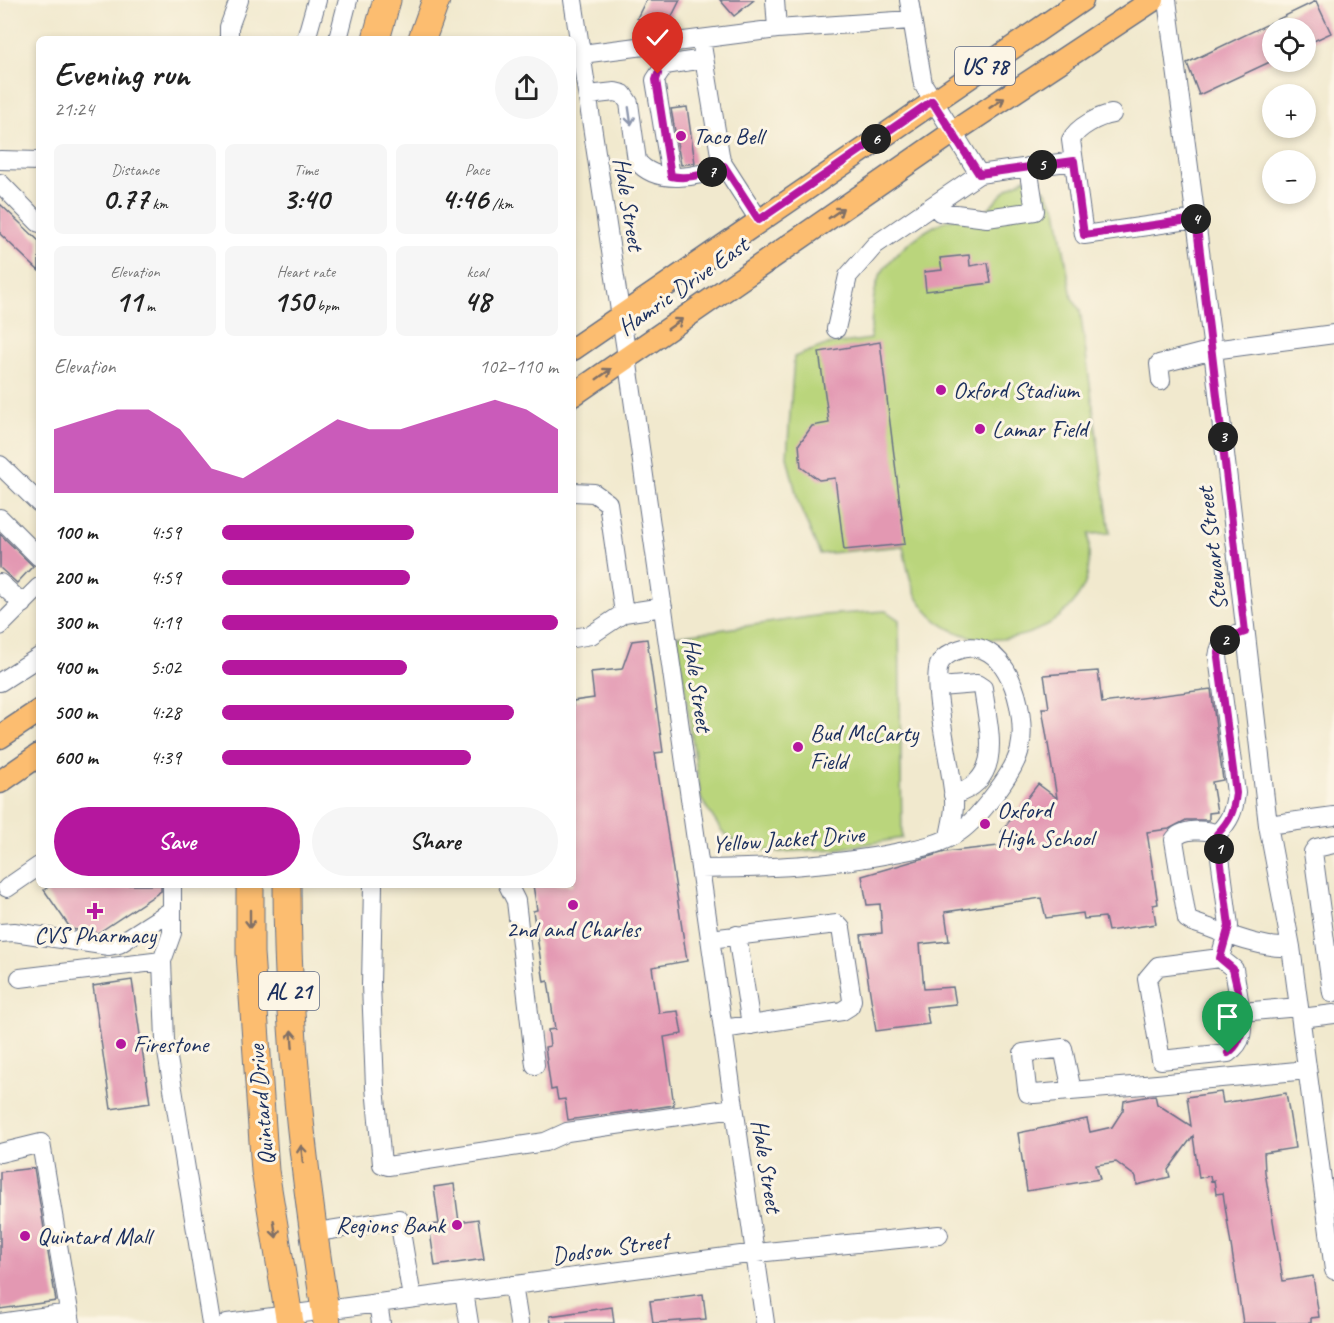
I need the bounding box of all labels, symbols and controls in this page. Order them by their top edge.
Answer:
pin [632,12,683,74]
map controls [1262,18,1316,204]
button: locate [1262,18,1316,72]
icon: check [641,21,674,54]
road number: US 78 [955,47,1015,85]
text: Evening run [54,53,189,95]
button: share [495,56,558,119]
button: + [1262,84,1316,138]
text: 21:24 [54,97,94,122]
one-way arrow [988,97,1004,109]
one-way arrow [625,105,636,125]
place label: Taco Bell [693,121,767,151]
pin: 6 [861,124,891,154]
marker: Taco Bell [674,129,688,143]
text: 6 [872,129,880,149]
pin: 5 [1027,150,1057,180]
button: − [1262,150,1316,204]
street label: Hale Street [607,155,651,255]
text: 5 [1039,155,1045,175]
pin: 7 [697,157,727,187]
text: Distance [111,160,159,180]
text: Time [294,160,318,180]
text: Pace [465,160,489,180]
text: 7 [708,162,716,182]
text: 0.77 [102,180,148,218]
text: 3:40 [283,180,329,218]
text: 4:46 [441,180,488,218]
text: km [148,194,168,214]
text: /km [488,194,513,214]
pin: 4 [1181,204,1211,234]
one-way arrow [827,207,843,219]
text: 4 [1192,209,1200,229]
street label: Hamric Drive East [612,229,756,342]
text: Elevation [110,262,160,282]
text: Heart rate [277,262,335,282]
text: kcal [466,262,488,282]
text: 11 [115,282,142,320]
text: 150 [273,282,313,320]
text: 48 [464,282,491,320]
text: m [142,296,155,316]
text: bpm [313,296,339,316]
one-way arrow [667,318,683,330]
text: Elevation [54,354,116,379]
text: 102–110 m [479,354,558,379]
one-way arrow [595,368,611,380]
place label: Oxford Stadium [953,375,1081,405]
marker: Oxford Stadium [934,383,948,397]
place label: Lamar Field [992,414,1091,444]
marker: Lamar Field [973,422,987,436]
pin: 3 [1208,422,1238,452]
text: 3 [1219,427,1227,447]
street label: Stewart Street [1189,484,1234,612]
text: 100 m [54,520,97,545]
text: 4:59 [150,520,181,545]
text: 200 m [54,565,97,590]
text: 4:59 [150,565,181,590]
text: 300 m [54,610,97,635]
text: 4:19 [150,610,181,635]
pin: 2 [1210,625,1240,655]
text: 2 [1221,630,1229,650]
street label: Hale Street [677,637,720,735]
text: 400 m [54,655,97,680]
text: 5:02 [150,655,181,680]
text: 500 m [54,700,97,725]
text: 4:28 [150,700,181,725]
place label: Bud McCarty Field [810,718,920,776]
marker: Bud McCarty Field [791,740,805,754]
text: 600 m [54,745,98,770]
text: 4:39 [150,745,181,770]
place label: Oxford High School [997,795,1097,853]
button: Save [54,807,300,876]
button: Share [312,807,558,876]
marker: Oxford High School [978,817,992,831]
street label: Yellow Jacket Drive [711,819,867,859]
pin: 1 [1204,834,1234,864]
text: 1 [1215,839,1223,859]
marker: 2nd and Charles [566,898,580,912]
marker: CVS Pharmacy [88,904,102,918]
one-way arrow [244,908,256,928]
place label: 2nd and Charles [506,914,642,944]
place label: CVS Pharmacy [34,920,158,950]
road number: AL 21 [259,972,319,1010]
pin [1202,991,1253,1053]
icon: arrive [1211,1000,1244,1033]
place label: Firestone [133,1029,210,1059]
one-way arrow [287,1030,298,1050]
marker: Firestone [114,1037,128,1051]
street label: Quintard Drive [241,1041,281,1166]
street label: Hale Street [745,1117,789,1217]
one-way arrow [296,1144,307,1164]
place label: Regions Bank [336,1210,447,1240]
one-way arrow [269,1218,280,1238]
marker: Regions Bank [450,1218,464,1232]
place label: Quintard Mall [37,1221,155,1251]
street label: Dodson Street [550,1225,673,1271]
marker: Quintard Mall [18,1229,32,1243]

